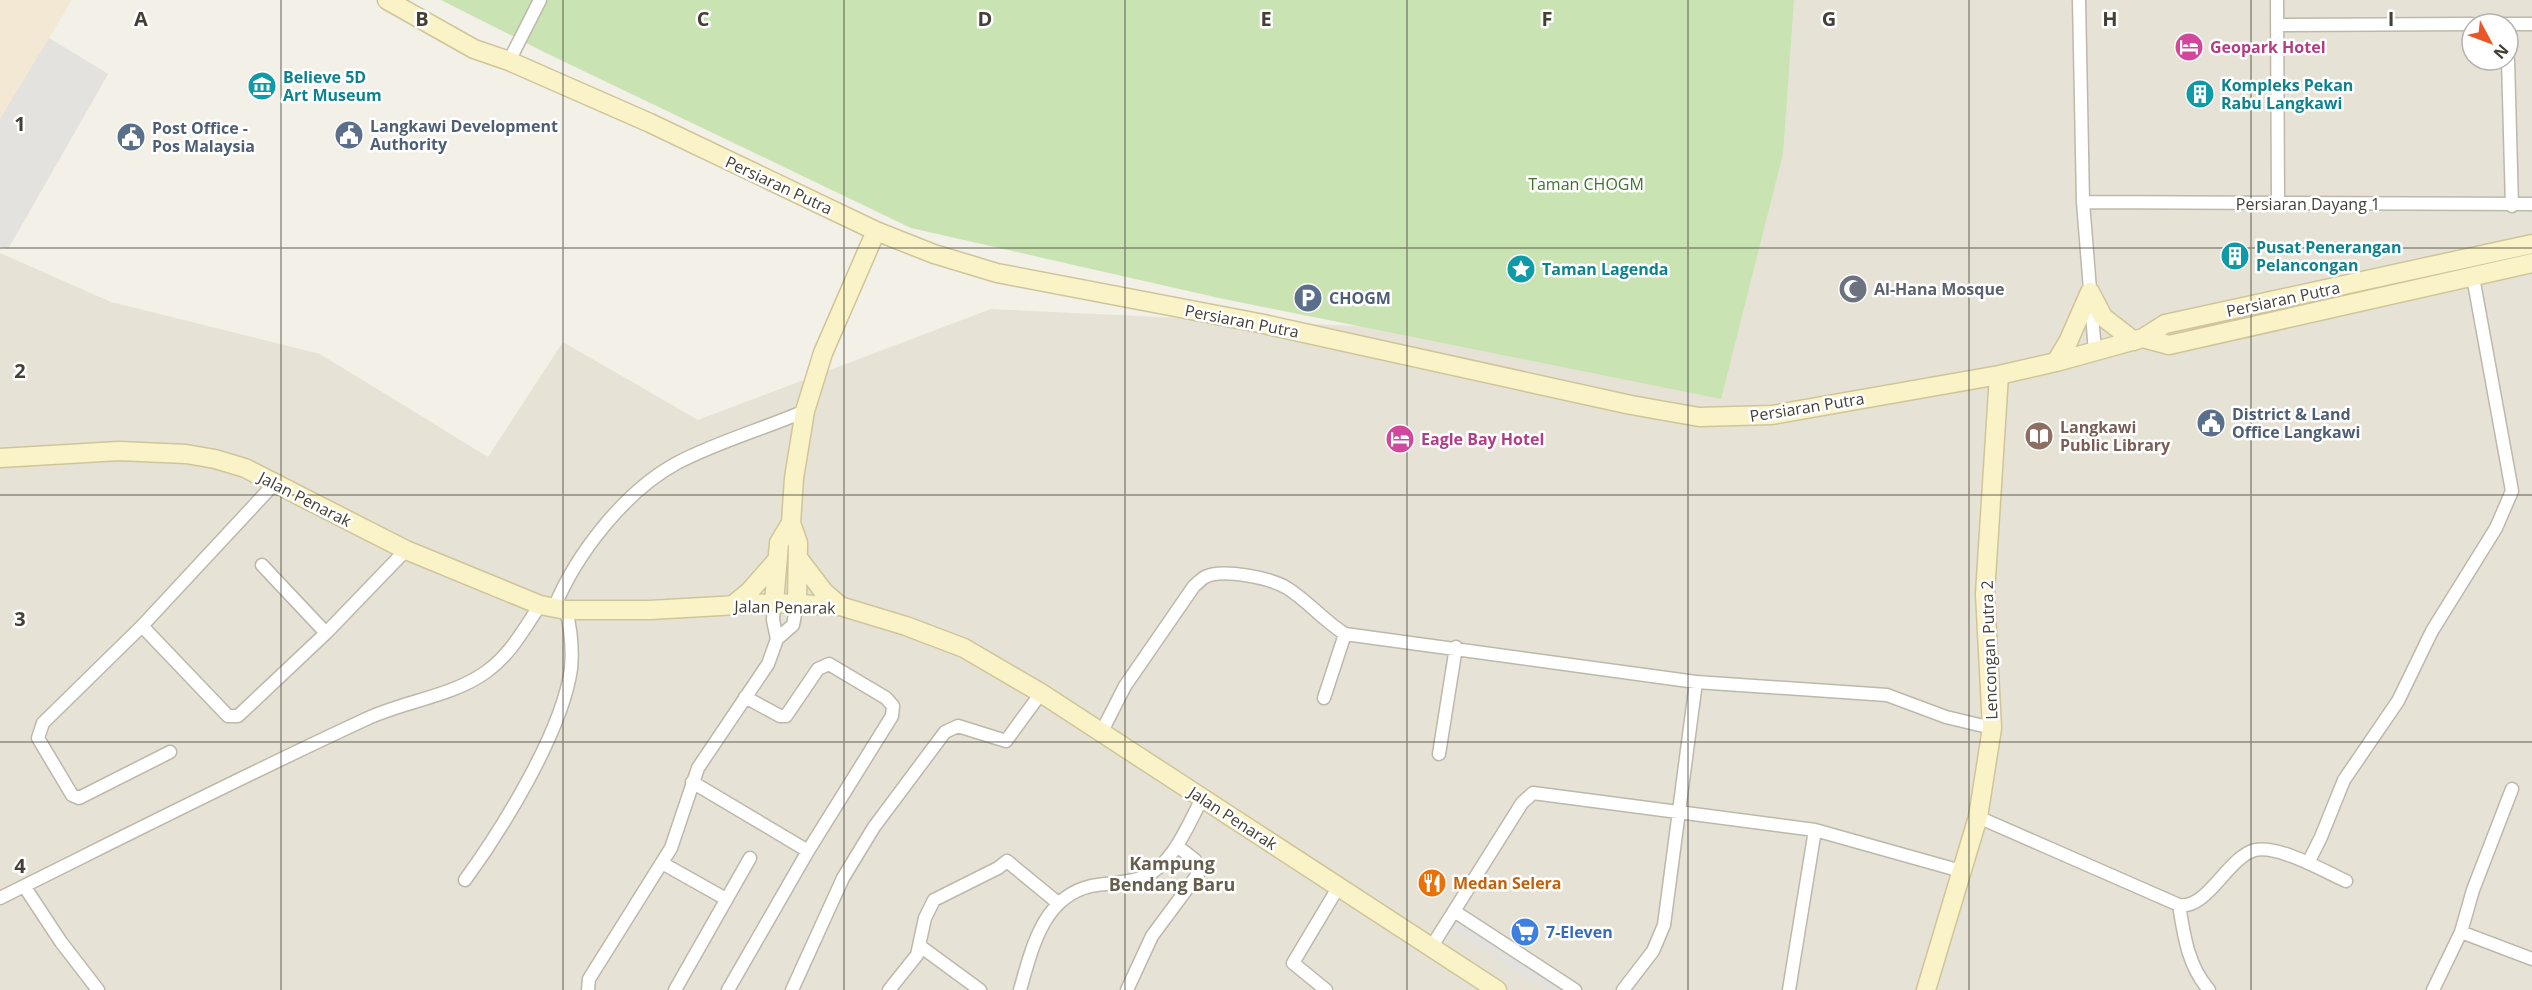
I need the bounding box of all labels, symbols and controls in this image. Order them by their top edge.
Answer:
text: A [134,5,148,32]
text: B [415,5,429,32]
text: C [697,5,710,32]
text: D [978,5,992,32]
text: E [1260,5,1272,32]
text: F [1542,5,1552,32]
text: G [1822,5,1836,32]
text: H [2102,5,2118,32]
text: I [2388,5,2394,32]
north arrow [2460,12,2520,72]
hotel icon: Geopark Hotel [2173,31,2205,63]
place label: Geopark Hotel [2210,36,2326,58]
text: N [2489,40,2514,64]
place label: Believe 5D Art Museum [283,66,382,106]
museum icon: Believe 5D Art Museum [246,70,278,102]
place label: Kompleks Pekan Rabu Langkawi [2221,74,2353,114]
building icon: Kompleks Pekan Rabu Langkawi [2184,78,2216,110]
text: 1 [14,110,26,137]
place label: Langkawi Development Authority [370,115,558,155]
place label: Post Office - Pos Malaysia [152,117,255,157]
public building icon: Langkawi Development Authority [333,119,365,151]
public building icon: Post Office - Pos Malaysia [115,121,147,153]
street label: Persiaran Putra [722,151,836,219]
park label: Taman CHOGM [1528,173,1644,195]
street label: Persiaran Dayang 1 [2236,193,2380,215]
place label: Pusat Penerangan Pelancongan [2256,236,2401,276]
building icon: Pusat Penerangan Pelancongan [2219,240,2251,272]
place icon: Taman Lagenda [1505,253,1537,285]
place label: Taman Lagenda [1542,258,1668,280]
mosque icon: Al-Hana Mosque [1837,273,1869,305]
street label: Persiaran Putra [2224,276,2342,322]
place label: Al-Hana Mosque [1874,278,2004,300]
parking icon: CHOGM [1292,282,1324,314]
place label: CHOGM [1329,287,1391,309]
street label: Persiaran Putra [1183,299,1301,343]
text: 2 [14,357,26,384]
street label: Persiaran Putra [1748,387,1866,427]
place label: District & Land Office Langkawi [2232,403,2360,443]
public building icon: District & Land Office Langkawi [2195,407,2227,439]
place label: Langkawi Public Library [2060,416,2171,456]
library icon: Langkawi Public Library [2023,420,2055,452]
hotel icon: Eagle Bay Hotel [1384,423,1416,455]
place label: Eagle Bay Hotel [1421,428,1544,450]
street label: Jalan Penarak [253,465,356,532]
street label: Lencongan Putra 2 [1976,580,2002,720]
street label: Jalan Penarak [732,595,836,619]
text: 3 [14,605,26,632]
street label: Jalan Penarak [1183,780,1282,855]
district label: Kampung Bendang Baru [1109,851,1235,896]
text: 4 [14,852,26,879]
restaurant icon: Medan Selera [1416,867,1448,899]
place label: Medan Selera [1453,872,1562,894]
supermarket icon: 7-Eleven [1509,916,1541,948]
place label: 7-Eleven [1546,921,1613,943]

